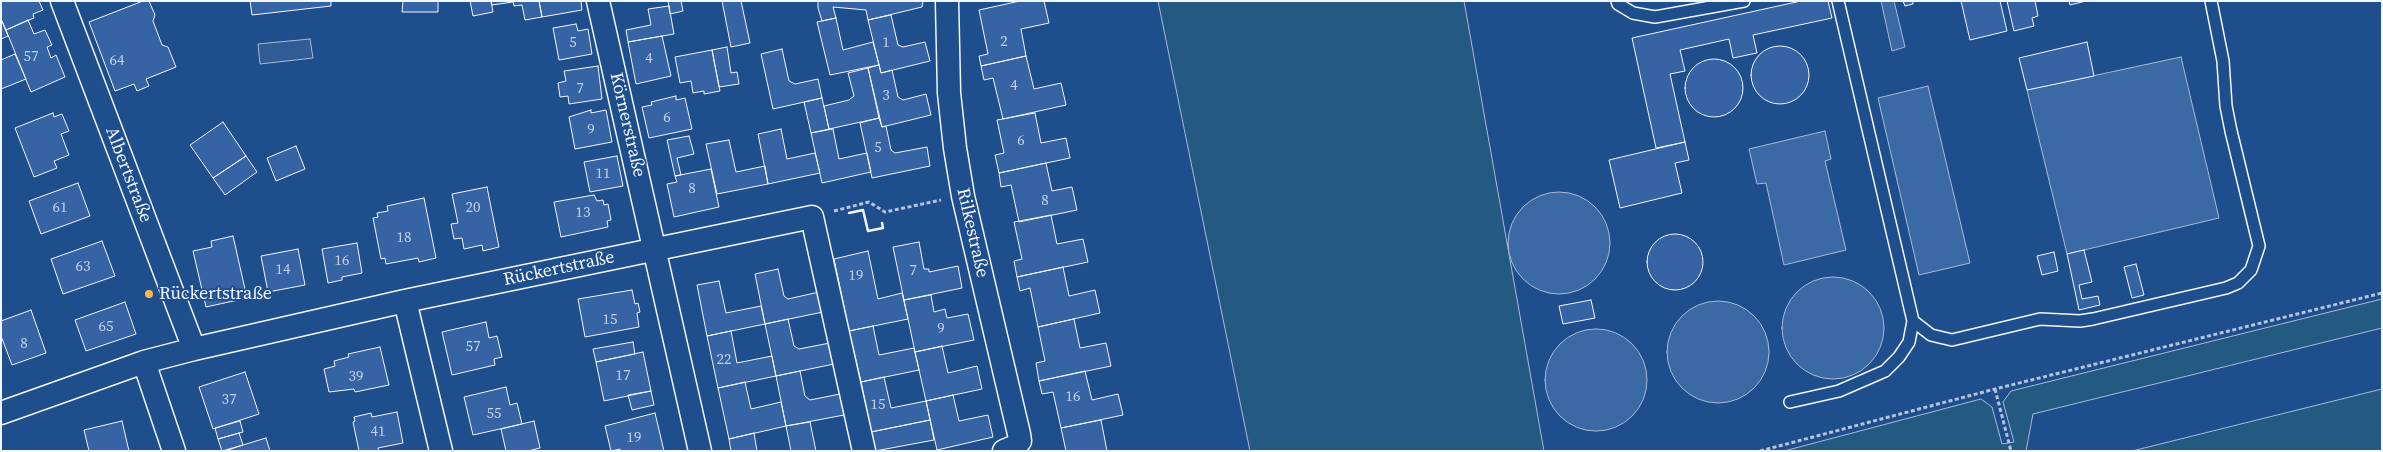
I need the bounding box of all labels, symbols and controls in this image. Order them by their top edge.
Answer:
house number: 2 [1000,33,1008,51]
house number: 5 [569,34,577,52]
house number: 1 [882,34,890,52]
house number: 57 [24,48,38,66]
house number: 4 [645,50,653,68]
house number: 64 [110,52,124,70]
street label: Körnerstraße [604,71,650,179]
house number: 4 [1010,77,1018,95]
house number: 7 [576,80,584,98]
house number: 3 [882,87,890,105]
house number: 6 [663,109,671,127]
house number: 9 [587,121,595,139]
street label: Albertstraße [100,124,156,226]
house number: 6 [1017,132,1025,150]
house number: 5 [874,139,882,157]
house number: 11 [596,165,610,183]
house number: 8 [688,180,696,198]
street label: Rilkestraße [951,186,993,280]
house number: 8 [1041,192,1049,210]
house number: 61 [53,199,67,217]
house number: 20 [466,199,480,217]
house number: 13 [576,204,590,222]
house number: 18 [397,229,411,247]
street label: Rückertstraße [502,247,616,291]
house number: 16 [335,252,349,270]
house number: 63 [76,258,90,276]
house number: 14 [276,261,290,279]
house number: 7 [909,262,917,280]
house number: 19 [849,267,863,285]
place label: Rückertstraße [159,283,272,305]
marker: Rückertstraße [143,288,155,300]
house number: 15 [603,311,617,329]
house number: 65 [99,318,113,336]
house number: 9 [937,320,945,338]
house number: 8 [20,335,28,353]
house number: 57 [466,338,480,356]
house number: 22 [717,351,731,369]
house number: 17 [616,367,630,385]
house number: 39 [349,368,363,386]
house number: 16 [1066,388,1080,406]
house number: 37 [222,391,236,409]
house number: 15 [871,396,885,414]
house number: 55 [487,405,501,423]
house number: 41 [371,423,385,441]
house number: 19 [627,429,641,447]

